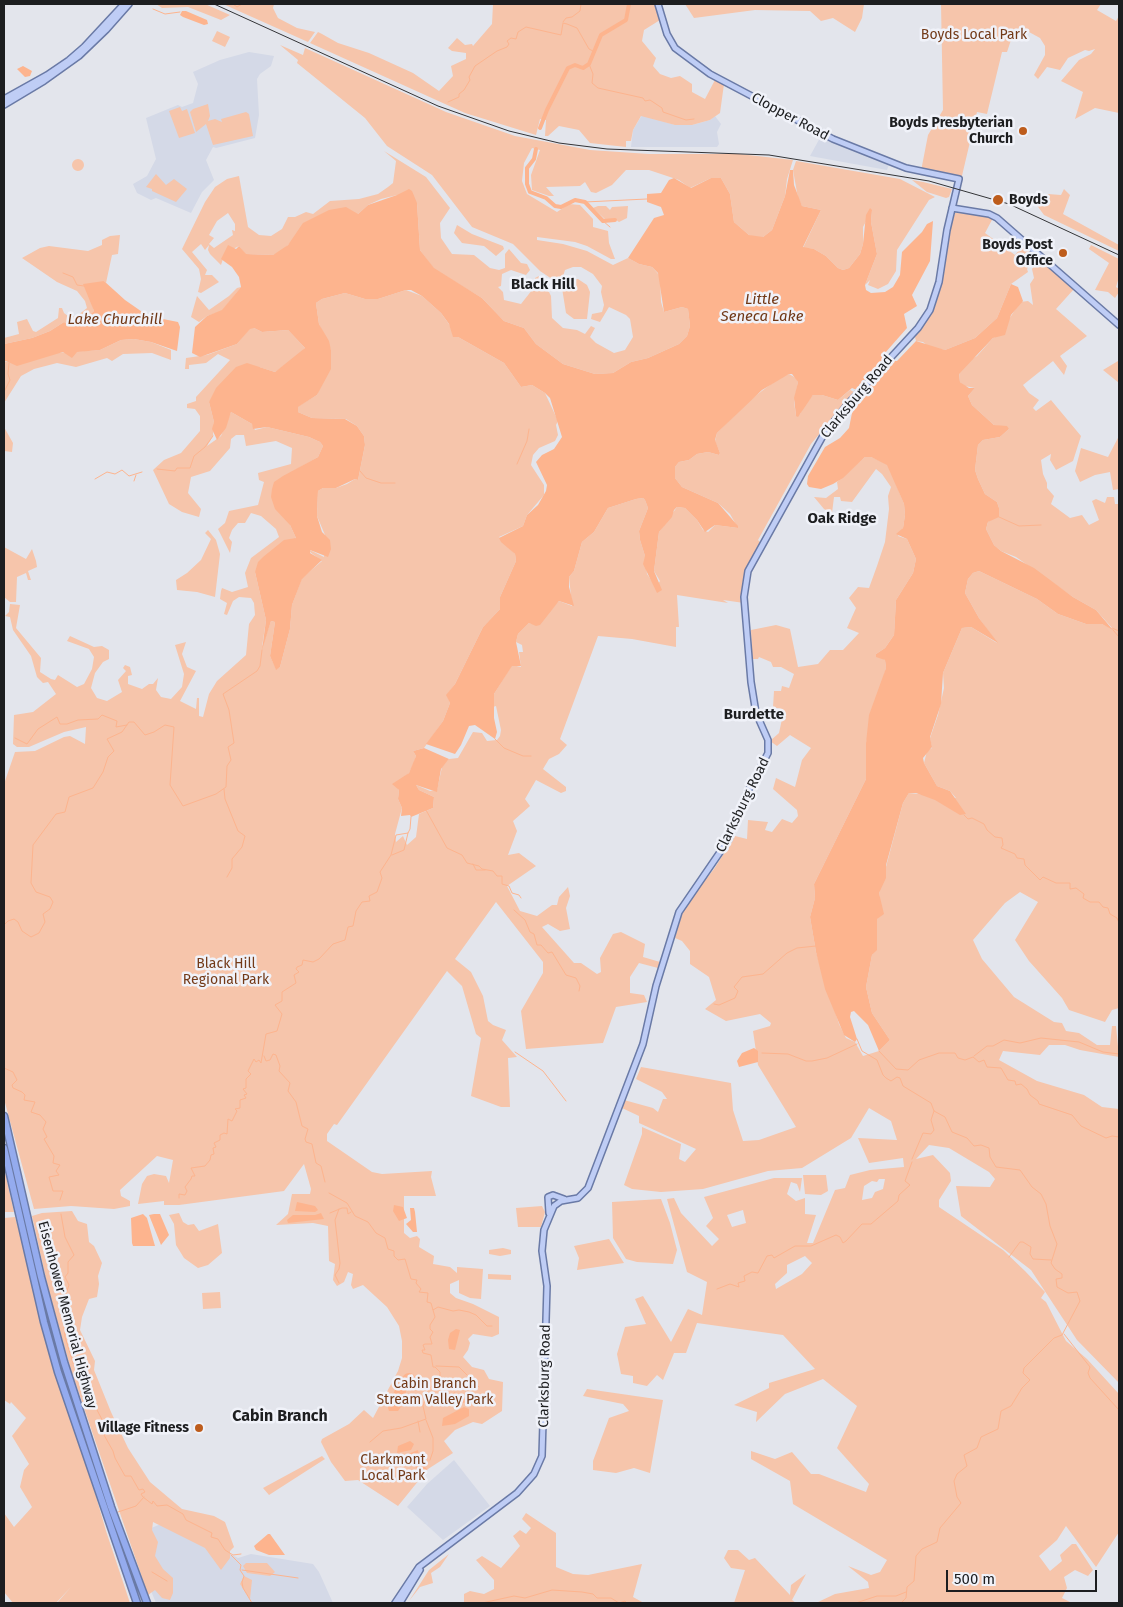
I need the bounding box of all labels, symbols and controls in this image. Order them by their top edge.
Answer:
park label: Boyds Local Park [921,27,1027,43]
street label: Clopper Road [748,89,832,145]
place label: Boyds Presbyterian Church [889,115,1013,148]
marker: Boyds Presbyterian Church [1017,125,1029,137]
place label: Boyds [1009,192,1048,208]
marker: Boyds [991,193,1005,207]
place label: Boyds Post Office [982,237,1053,270]
marker: Boyds Post Office [1057,247,1069,259]
district label: Black Hill [511,276,575,294]
water label: Little Seneca Lake [721,291,803,326]
water label: Lake Churchill [68,311,162,329]
street label: Clarksburg Road [817,352,897,442]
district label: Oak Ridge [808,510,876,528]
district label: Burdette [724,706,784,724]
street label: Clarksburg Road [713,755,773,855]
park label: Black Hill Regional Park [183,956,269,989]
street label: Eisenhower Memorial Highway [34,1219,100,1411]
street label: Clarksburg Road [536,1324,554,1428]
park label: Cabin Branch Stream Valley Park [376,1376,494,1408]
district label: Cabin Branch [232,1407,328,1427]
place label: Village Fitness [98,1420,189,1436]
marker: Village Fitness [193,1422,205,1434]
park label: Clarkmont Local Park [360,1452,426,1484]
scale bar [948,1560,1099,1592]
text: 500 m [954,1570,995,1588]

